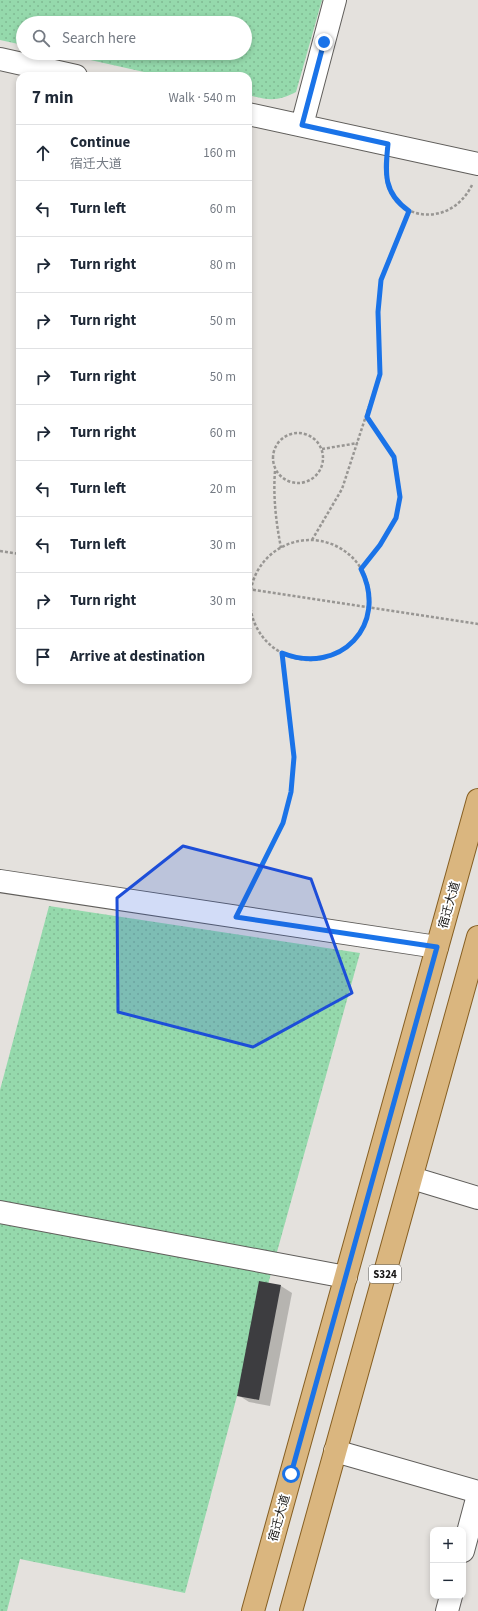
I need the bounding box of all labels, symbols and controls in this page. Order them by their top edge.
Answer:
search box [16,16,252,60]
icon: search [30,27,52,49]
text: Search here [62,28,136,49]
route end [315,33,333,51]
text: 7 min [32,86,73,110]
text: Walk · 540 m [168,89,236,107]
text: Continue [70,132,130,153]
icon: ahead [32,142,54,164]
text: 160 m [203,144,236,162]
text: 宿迁大道 [70,155,122,173]
icon: left [32,198,54,220]
text: Turn left [70,198,126,219]
text: 60 m [210,200,236,218]
icon: right [32,254,54,276]
text: Turn right [70,254,136,275]
text: 80 m [210,256,236,274]
icon: right [32,310,54,332]
text: Turn right [70,310,136,331]
text: 50 m [210,312,236,330]
icon: right [32,366,54,388]
text: Turn right [70,366,136,387]
text: 50 m [210,368,236,386]
icon: right [32,422,54,444]
text: Turn right [70,422,136,443]
text: 60 m [210,424,236,442]
icon: left [32,478,54,500]
text: Turn left [70,478,126,499]
text: 20 m [210,480,236,498]
icon: left [32,534,54,556]
text: Turn left [70,534,126,555]
text: 30 m [210,536,236,554]
icon: right [32,590,54,612]
text: Turn right [70,590,136,611]
text: 30 m [210,592,236,610]
icon: arrive [32,646,54,668]
text: Arrive at destination [70,646,205,667]
street label: 宿迁大道 [435,880,464,931]
road number: S324 [369,1265,401,1283]
route start [282,1465,300,1483]
street label: 宿迁大道 [265,1493,294,1544]
map controls [430,1527,466,1599]
button: + [430,1527,466,1563]
button: − [430,1563,466,1599]

